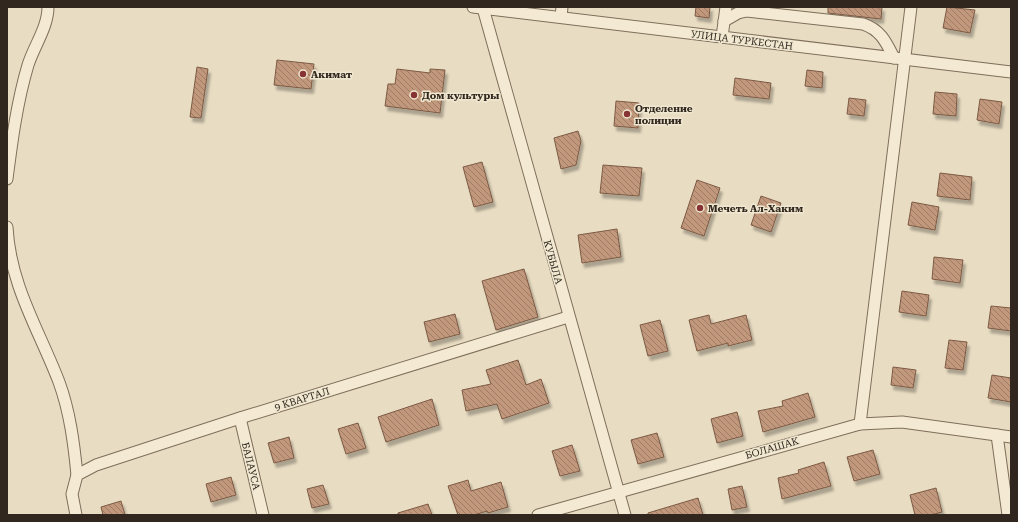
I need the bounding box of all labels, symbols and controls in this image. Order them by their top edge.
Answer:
street label: УЛИЦА ТУРКЕСТАН [690,28,794,52]
marker: Акимат [298,69,308,79]
place label: Акимат [311,69,352,80]
marker: Дом культуры [409,90,419,100]
place label: Дом культуры [422,90,499,101]
place label: Отделение полиции [635,103,693,126]
marker: Отделение полиции [622,109,632,119]
marker: Мечеть Ал-Хаким [695,203,705,213]
place label: Мечеть Ал-Хаким [708,203,803,214]
street label: КУБЫЛА [542,239,564,285]
street label: 9 КВАРТАЛ [273,385,331,413]
street label: БОЛАШАК [744,435,801,461]
street label: БАЛАУСА [240,441,262,491]

